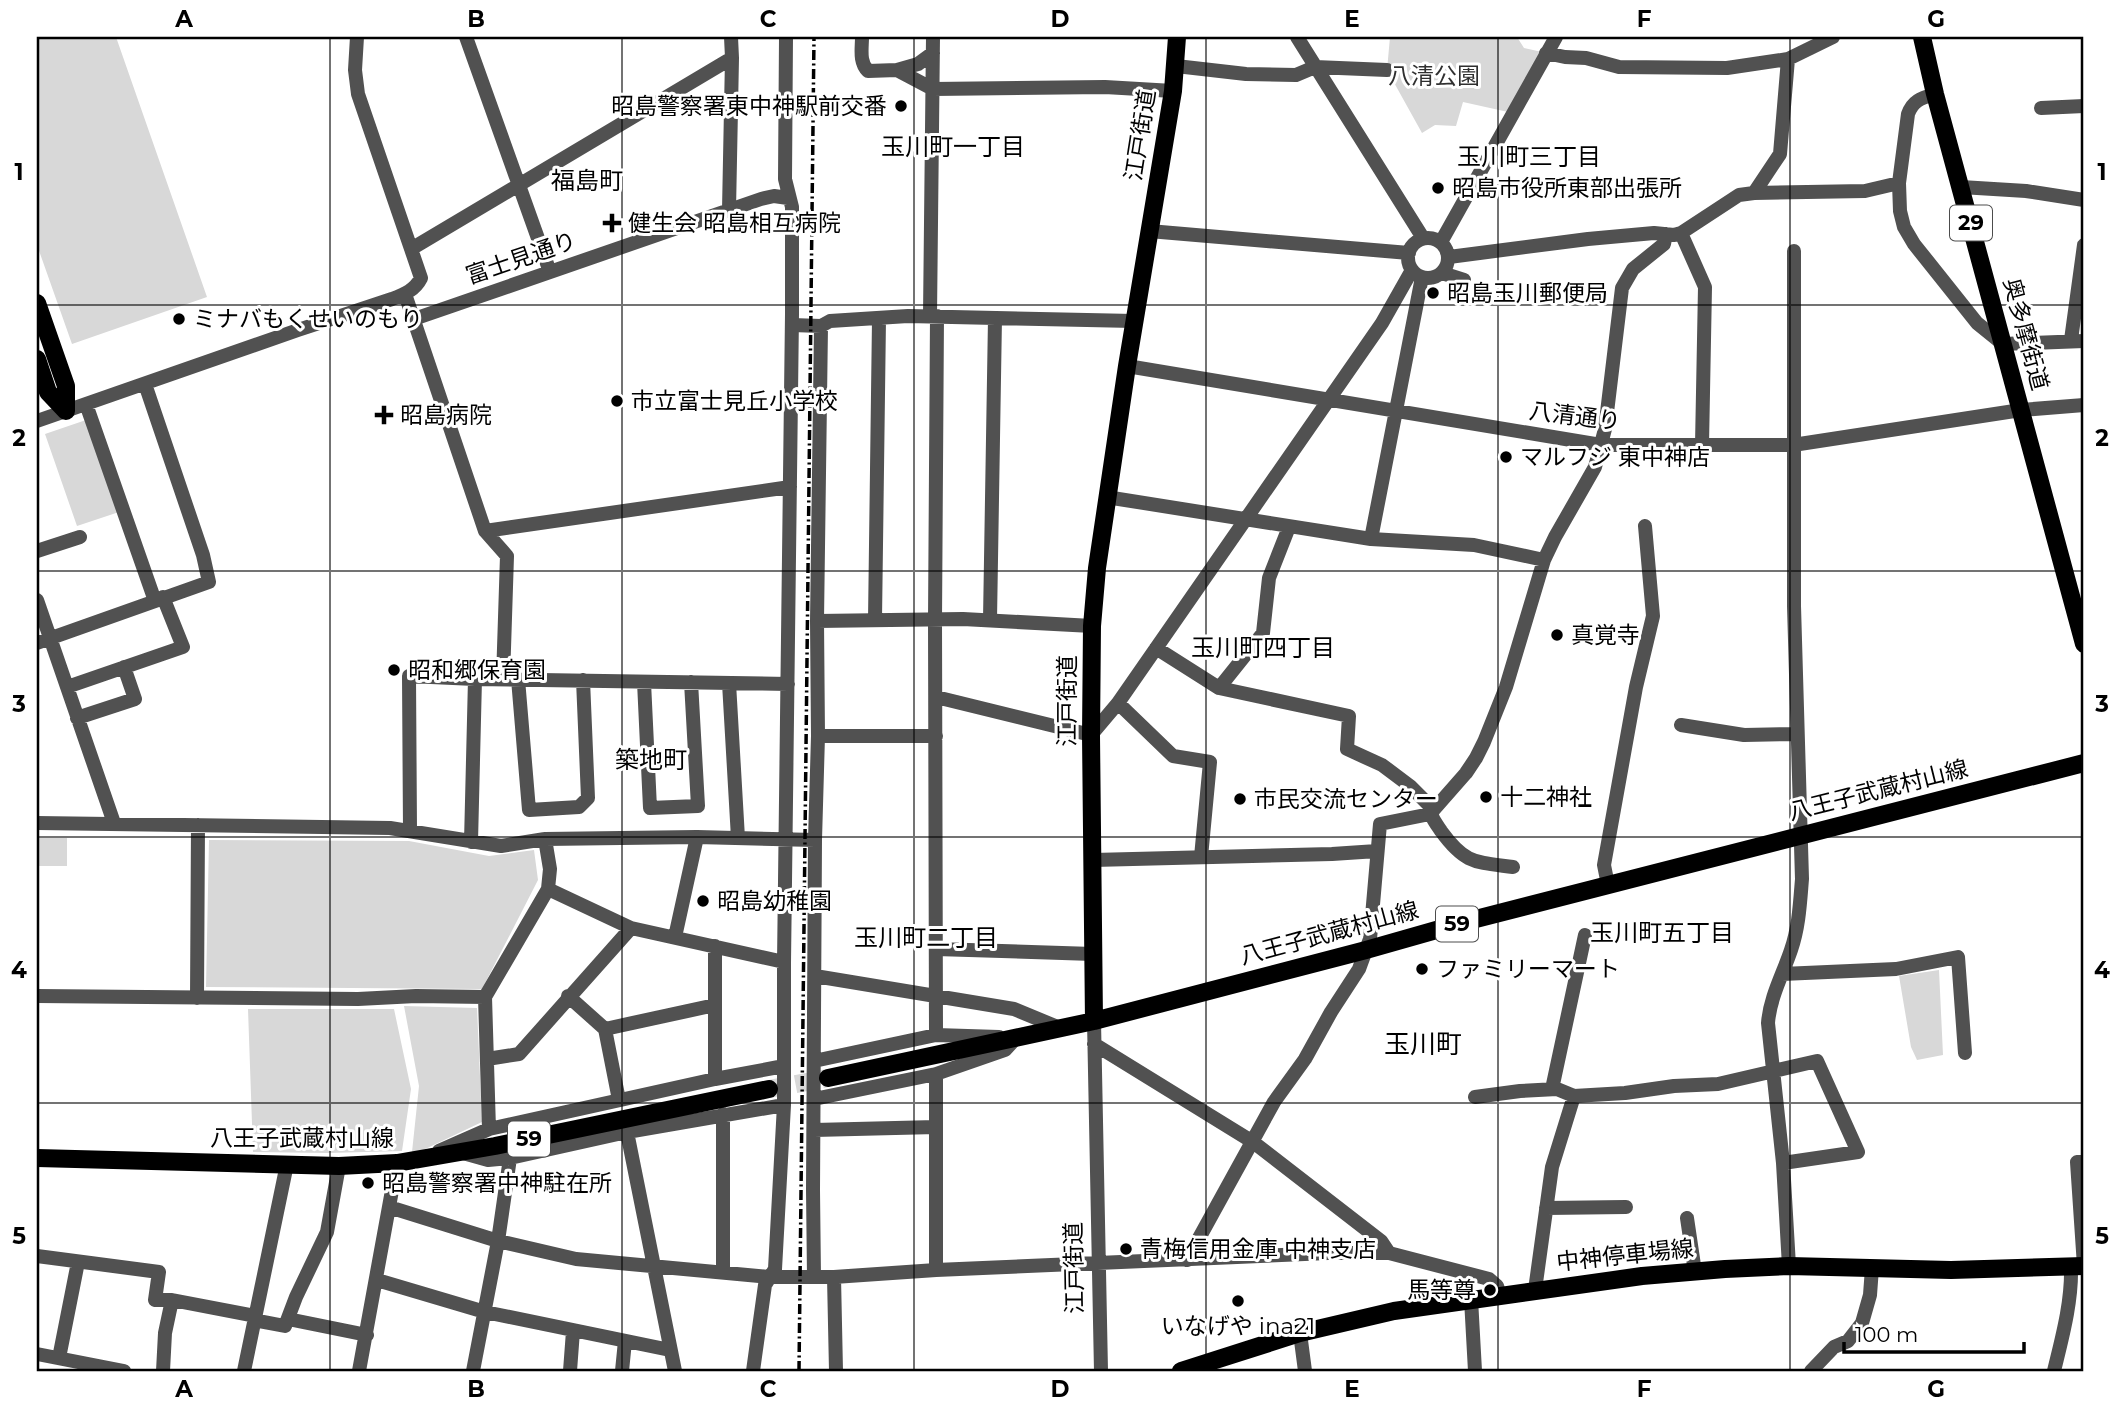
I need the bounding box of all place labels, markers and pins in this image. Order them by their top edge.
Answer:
place label: 昭島警察署東中神駅前交番 [611,92,887,120]
marker: 昭島警察署東中神駅前交番 [893,98,909,114]
place label: 昭島市役所東部出張所 [1452,174,1682,202]
marker: 昭島市役所東部出張所 [1430,180,1446,196]
place label: 健生会 昭島相互病院 [628,209,841,237]
marker: 健生会 昭島相互病院 [602,213,622,233]
place label: 昭島玉川郵便局 [1447,279,1608,307]
marker: 昭島玉川郵便局 [1425,285,1441,301]
place label: ミナバもくせいのもり [193,305,423,333]
marker: ミナバもくせいのもり [171,311,187,327]
place label: 市立富士見丘小学校 [631,387,838,415]
marker: 市立富士見丘小学校 [609,393,625,409]
place label: 昭島病院 [400,401,492,429]
marker: 昭島病院 [374,405,394,425]
place label: マルフジ 東中神店 [1520,443,1710,471]
marker: マルフジ 東中神店 [1498,449,1514,465]
place label: 真覚寺 [1571,621,1640,649]
marker: 真覚寺 [1549,627,1565,643]
place label: 昭和郷保育園 [408,656,546,684]
marker: 昭和郷保育園 [386,662,402,678]
place label: 十二神社 [1500,783,1592,811]
place label: 市民交流センター [1254,785,1438,813]
marker: 十二神社 [1478,789,1494,805]
marker: 市民交流センター [1232,791,1248,807]
place label: 昭島幼稚園 [717,887,832,915]
marker: 昭島幼稚園 [695,893,711,909]
place label: ファミリーマート [1436,955,1620,983]
marker: ファミリーマート [1414,961,1430,977]
place label: 昭島警察署中神駐在所 [382,1169,612,1197]
marker: 昭島警察署中神駐在所 [360,1175,376,1191]
place label: 青梅信用金庫 中神支店 [1140,1235,1376,1263]
marker: 青梅信用金庫 中神支店 [1118,1241,1134,1257]
place label: 馬等尊 [1407,1276,1476,1304]
marker: 馬等尊 [1482,1282,1498,1298]
marker: いなげや ina21 [1230,1293,1246,1309]
place label: いなげや ina21 [1161,1312,1315,1340]

